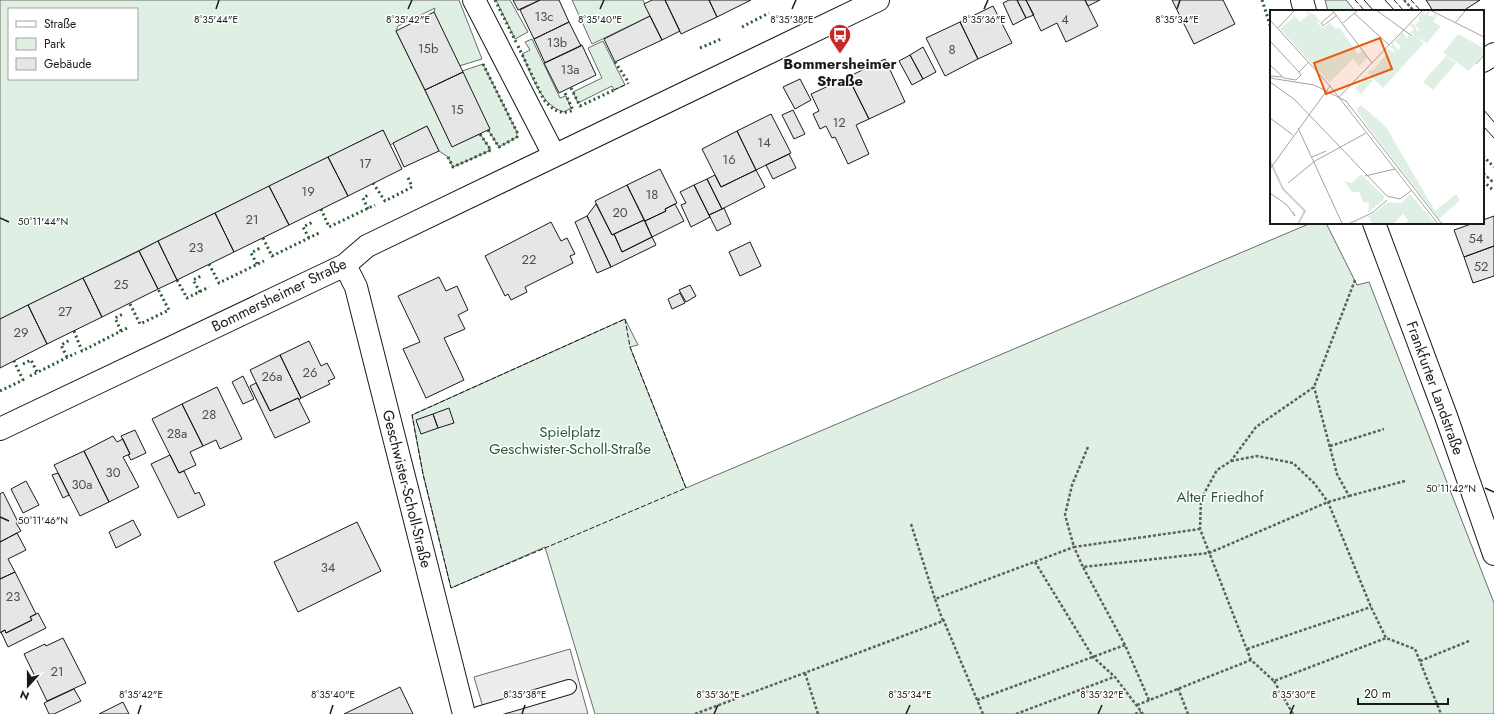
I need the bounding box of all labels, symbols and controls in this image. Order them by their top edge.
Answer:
house number: 13c [534,7,554,26]
legend [8,8,138,80]
house number: 4 [1061,10,1069,29]
inset map [1270,10,1484,224]
text: 8°35'44"E [194,12,238,27]
text: 8°35'42"E [386,12,430,27]
text: 8°35'40"E [578,12,622,27]
text: 8°35'38"E [770,12,814,27]
text: 8°35'36"E [962,12,1006,27]
text: 8°35'34"E [1155,12,1199,27]
text: Straße [44,15,76,33]
bus stop icon: Bommersheimer Straße [827,22,853,55]
house number: 13b [547,33,567,52]
text: Park [44,35,66,53]
house number: 15b [418,39,438,58]
house number: 8 [948,40,956,59]
place label: Bommersheimer Straße [783,53,898,92]
text: Gebäude [44,55,91,73]
house number: 13a [560,60,580,79]
house number: 15 [450,100,464,119]
house number: 12 [832,113,846,132]
house number: 14 [757,133,771,152]
house number: 16 [722,150,736,169]
house number: 17 [359,154,372,173]
house number: 19 [301,182,315,201]
house number: 18 [646,185,658,204]
house number: 20 [612,203,628,222]
house number: 21 [245,210,259,229]
text: 50°11'44"N [18,214,68,229]
house number: 54 [1469,229,1484,248]
house number: 23 [189,238,203,257]
house number: 22 [522,250,536,269]
street label: Bommersheimer Straße [208,253,351,337]
house number: 52 [1474,257,1488,276]
house number: 25 [114,275,128,294]
house number: 27 [58,302,72,321]
street label: Frankfurter Landstraße [1401,318,1470,458]
house number: 29 [14,323,28,342]
house number: 26 [303,363,317,382]
house number: 26a [261,367,283,386]
house number: 28 [202,405,216,424]
street label: Geschwister-Scholl-Straße [377,408,437,571]
park label: Spielplatz Geschwister-Scholl-Straße [489,421,651,460]
house number: 28a [167,424,187,443]
house number: 30 [106,463,121,482]
house number: 30a [71,475,93,494]
text: 50°11'42"N [1426,481,1476,496]
park label: Alter Friedhof [1176,486,1264,508]
text: 50°11'46"N [18,513,68,528]
house number: 34 [321,558,336,577]
house number: 23 [6,587,20,606]
house number: 21 [50,662,64,681]
north arrow [8,666,48,706]
scale bar [1358,680,1448,706]
text: 20 m [1364,685,1391,703]
text: N [17,686,31,704]
text: 8°35'42"E [119,687,163,702]
text: 8°35'40"E [311,687,355,702]
text: 8°35'38"E [503,687,547,702]
text: 8°35'36"E [696,687,740,702]
text: 8°35'34"E [888,687,932,702]
text: 8°35'32"E [1080,687,1124,702]
text: 8°35'30"E [1272,687,1316,702]

